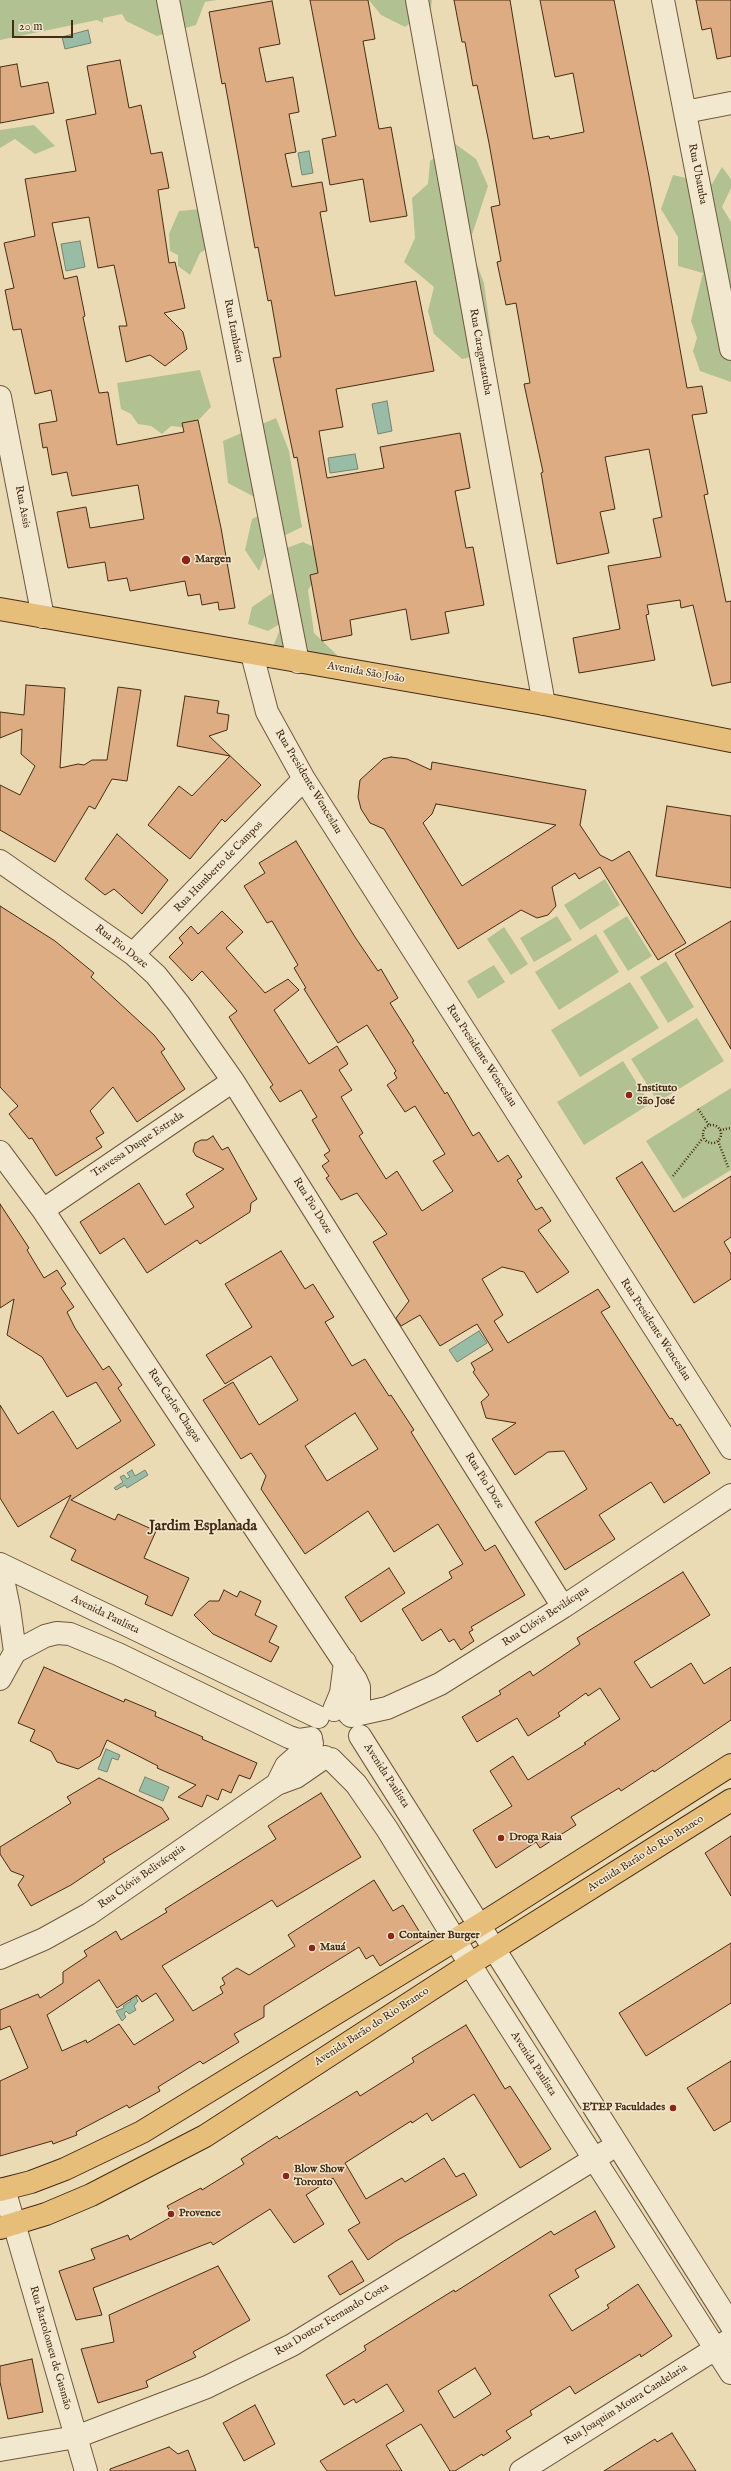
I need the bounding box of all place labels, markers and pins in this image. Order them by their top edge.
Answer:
place label: Margen [195,553,231,567]
marker: Margen [180,554,192,566]
place label: Instituto São José [637,1082,677,1108]
marker: Instituto São José [624,1090,634,1100]
place label: Droga Raia [509,1831,562,1845]
marker: Droga Raia [496,1833,506,1843]
place label: Container Burger [399,1929,479,1943]
marker: Container Burger [386,1931,396,1941]
place label: Mauá [320,1941,346,1955]
marker: Mauá [307,1943,317,1953]
place label: ETEP Faculdades [583,2101,665,2115]
marker: ETEP Faculdades [668,2103,678,2113]
place label: Blow Show Toronto [294,2163,344,2189]
marker: Blow Show Toronto [281,2171,291,2181]
place label: Provence [179,2207,221,2221]
marker: Provence [166,2209,176,2219]

